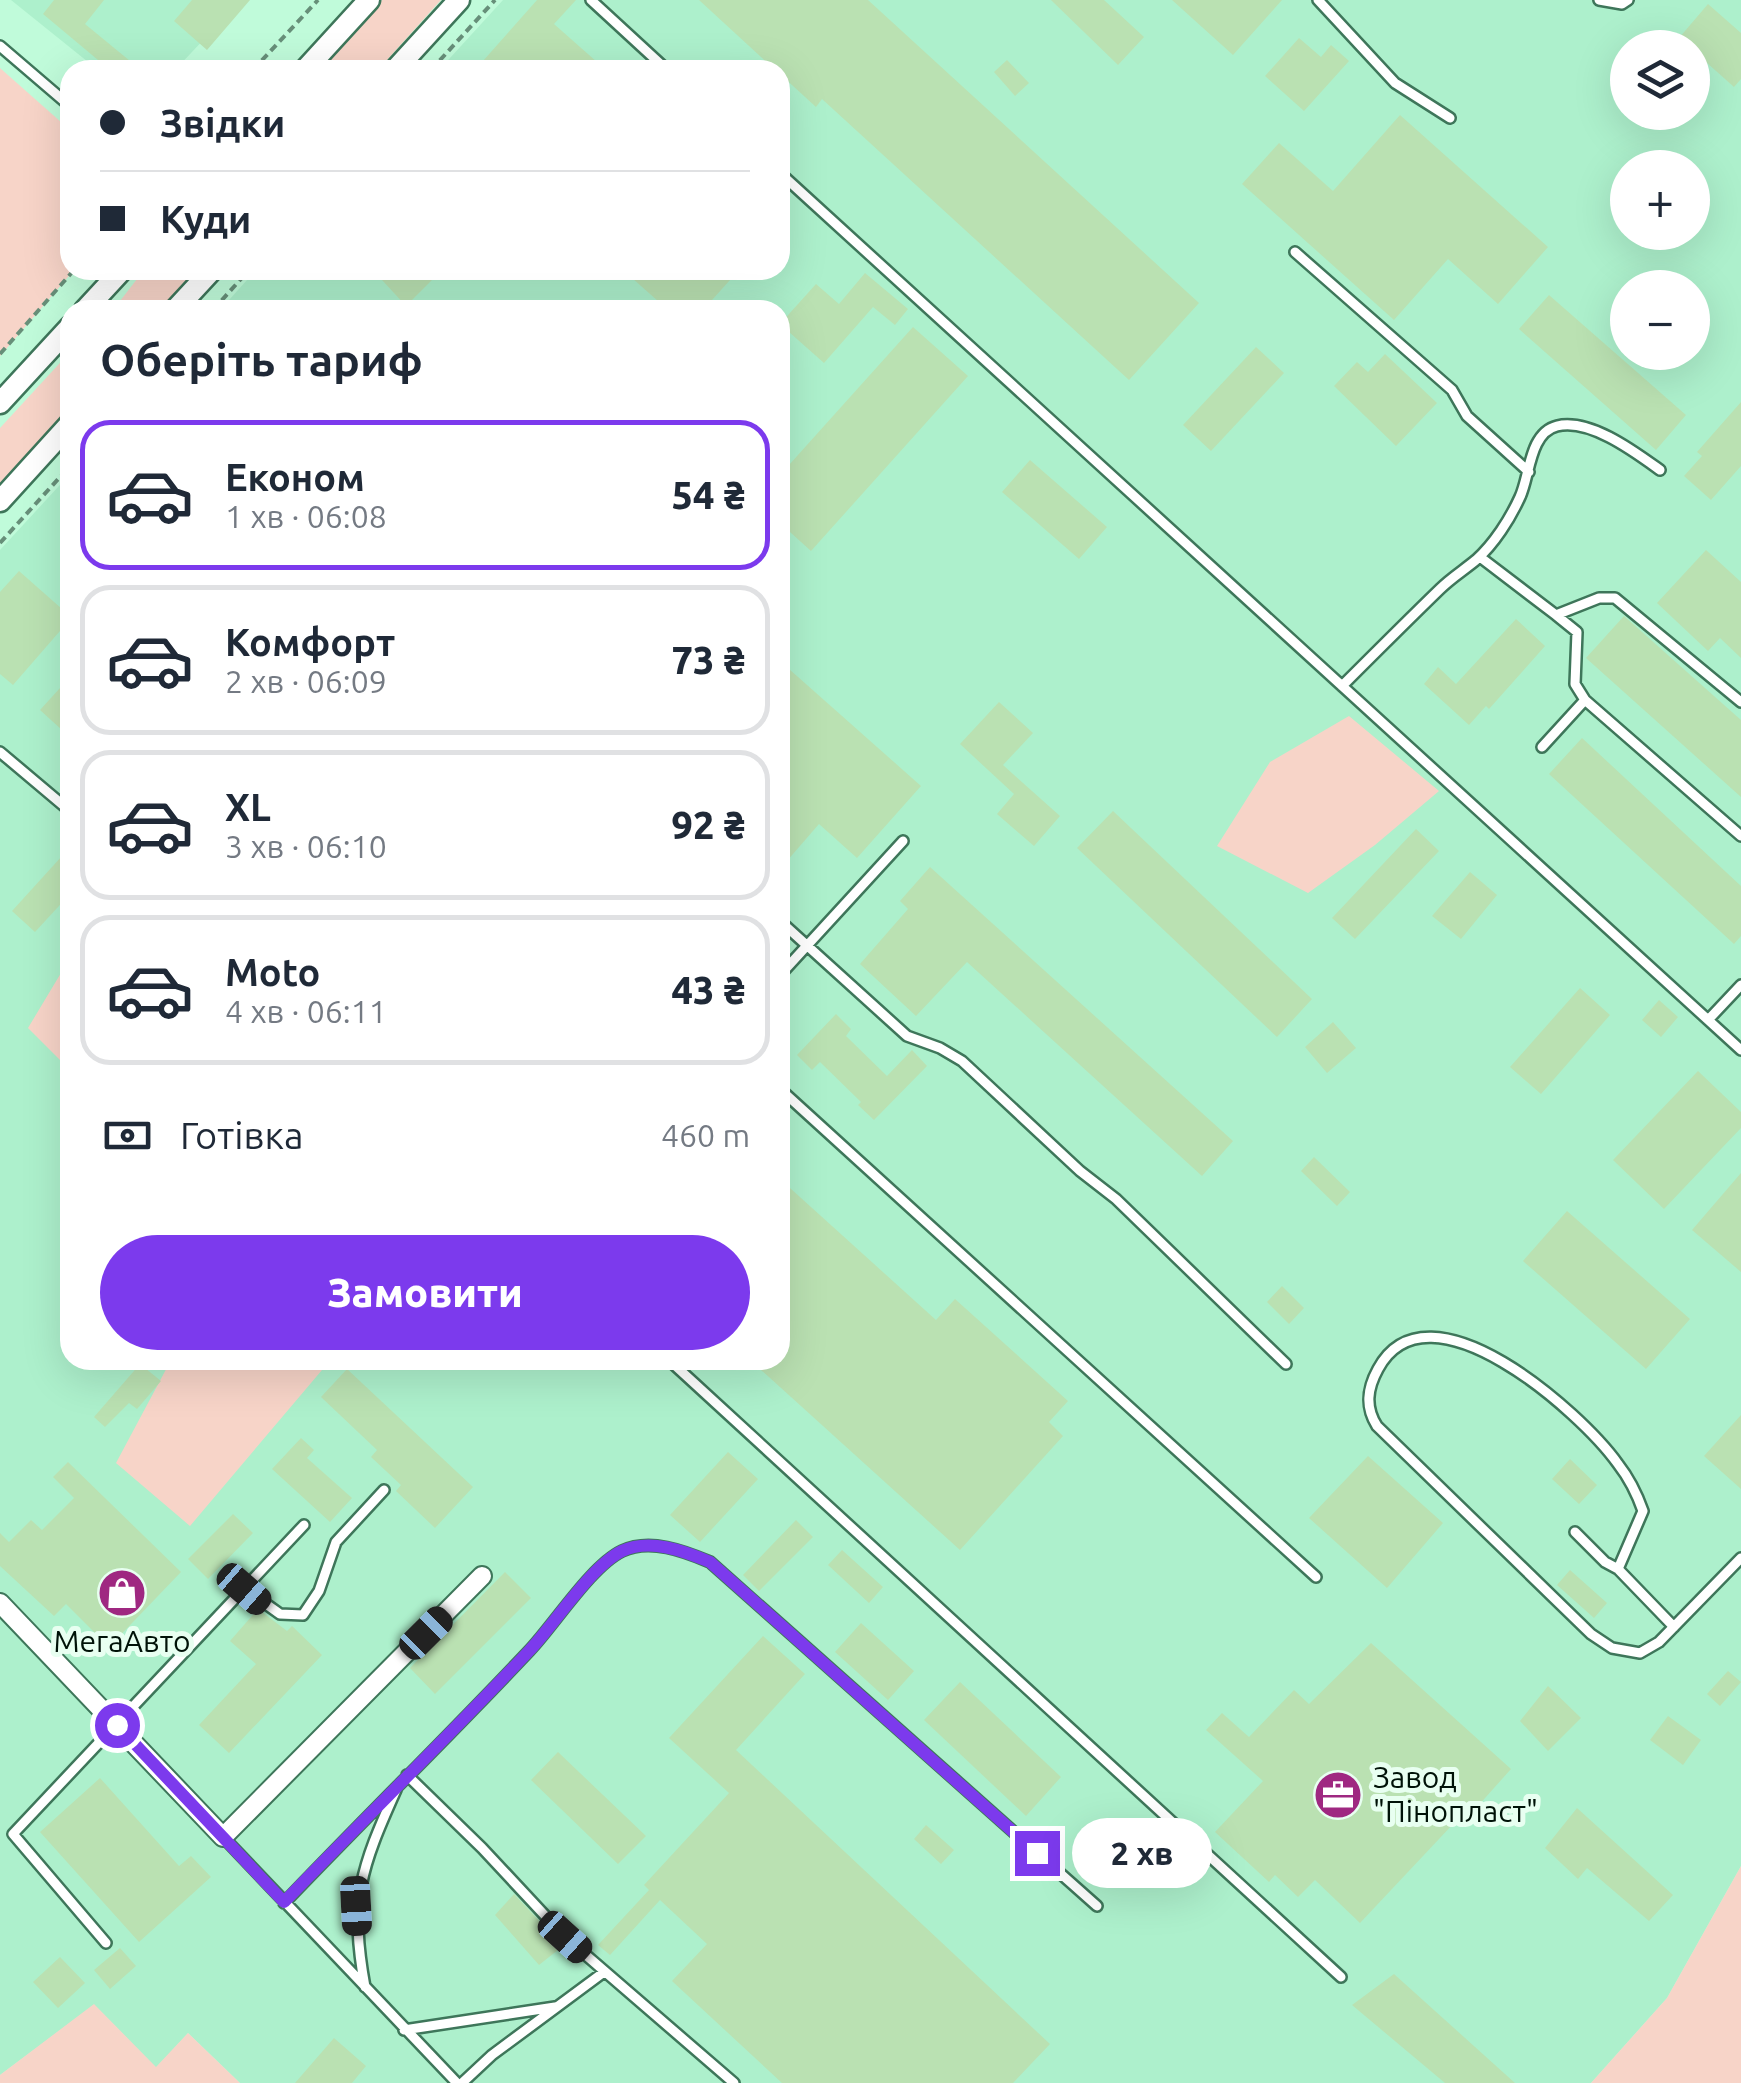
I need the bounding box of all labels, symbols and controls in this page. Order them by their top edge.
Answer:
map controls [1610,30,1710,370]
button: layers [1610,30,1710,130]
text: Звідки [160,102,285,144]
button: + [1610,150,1710,250]
text: Куди [160,198,251,240]
button: − [1610,270,1710,370]
text: Оберіть тариф [100,334,423,385]
icon: car [105,450,195,540]
text: Економ [225,456,365,498]
text: 54 ₴ [672,474,745,516]
text: 1 хв · 06:08 [225,498,387,534]
icon: car [105,615,195,705]
text: Комфорт [225,621,395,663]
text: 73 ₴ [672,639,745,681]
text: 2 хв · 06:09 [225,663,387,699]
icon: car [105,780,195,870]
text: XL [225,786,271,828]
text: 92 ₴ [672,804,745,846]
text: 3 хв · 06:10 [225,828,387,864]
icon: car [105,945,195,1035]
text: Moto [225,951,320,993]
text: 43 ₴ [672,969,745,1011]
text: 4 хв · 06:11 [225,993,387,1029]
icon: cash [100,1108,155,1163]
text: Готівка [180,1114,303,1156]
text: 460 m [661,1117,750,1153]
button: Замовити [100,1235,750,1350]
car [212,1558,276,1620]
shop icon: МегаАвто [96,1567,148,1619]
car [394,1601,458,1665]
place label: МегаАвто [53,1624,191,1658]
route start [95,1703,140,1748]
place label: Завод "Пінопласт" [1373,1760,1538,1828]
office icon: Завод "Пінопласт" [1312,1769,1364,1821]
callout: 2 хв [1072,1818,1212,1888]
route end [1015,1831,1060,1876]
text: 2 хв [1111,1835,1173,1871]
car [339,1875,373,1937]
car [533,1906,597,1968]

